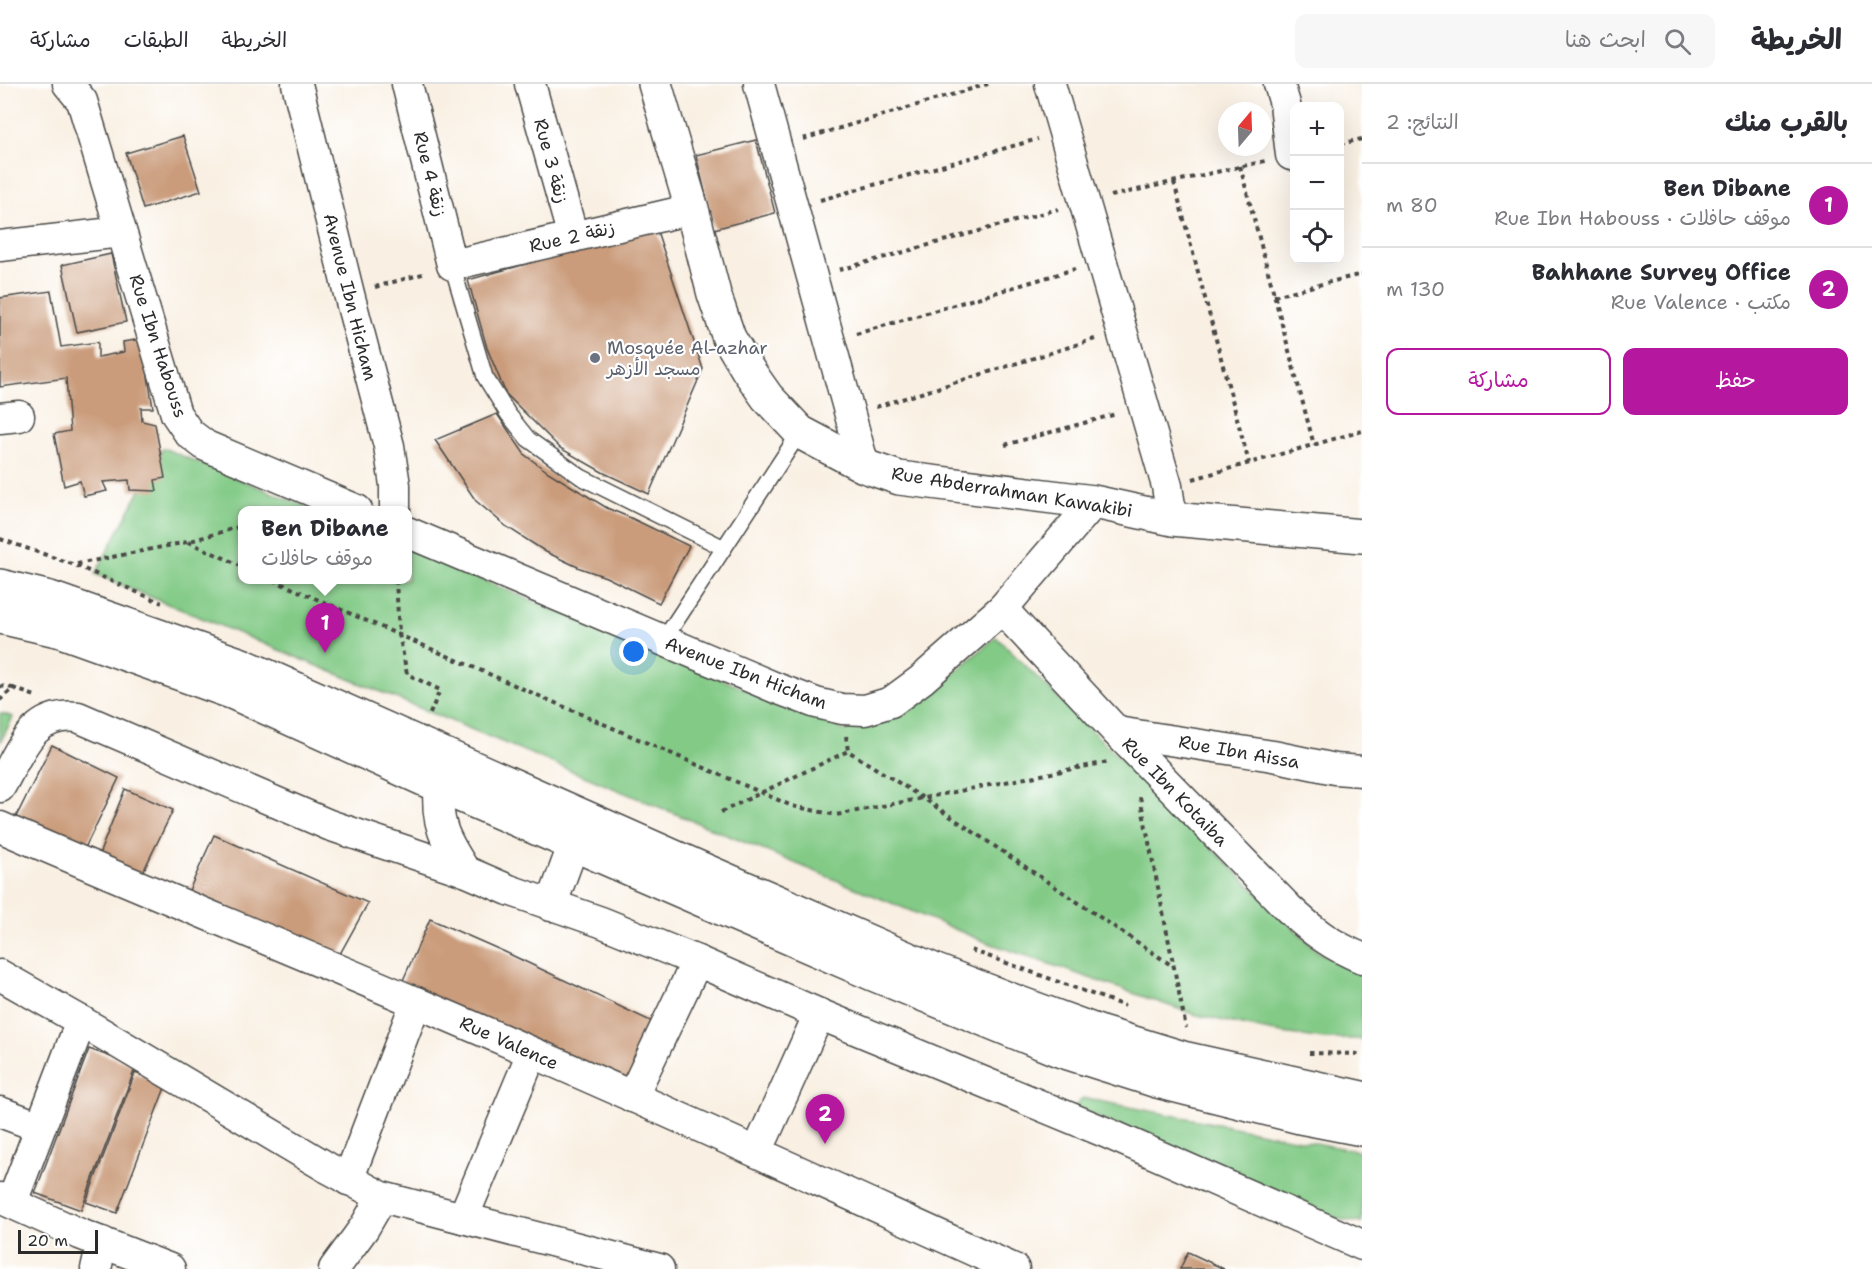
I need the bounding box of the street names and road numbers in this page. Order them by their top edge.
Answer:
street label: Rue 3 زنقة [528,116,574,206]
street label: Rue 4 زنقة [408,129,452,219]
street label: Avenue Ibn Hicham [318,211,382,383]
street label: Rue 2 زنقة [527,216,617,258]
street label: Rue Ibn Habouss [124,271,192,421]
street label: Rue Abderrahman Kawakibi [890,461,1134,523]
street label: Avenue Ibn Hicham [662,631,830,715]
street label: Rue Ibn Aissa [1177,730,1301,774]
street label: Rue Ibn Kotaiba [1117,732,1233,852]
street label: Rue Valence [456,1011,562,1075]

